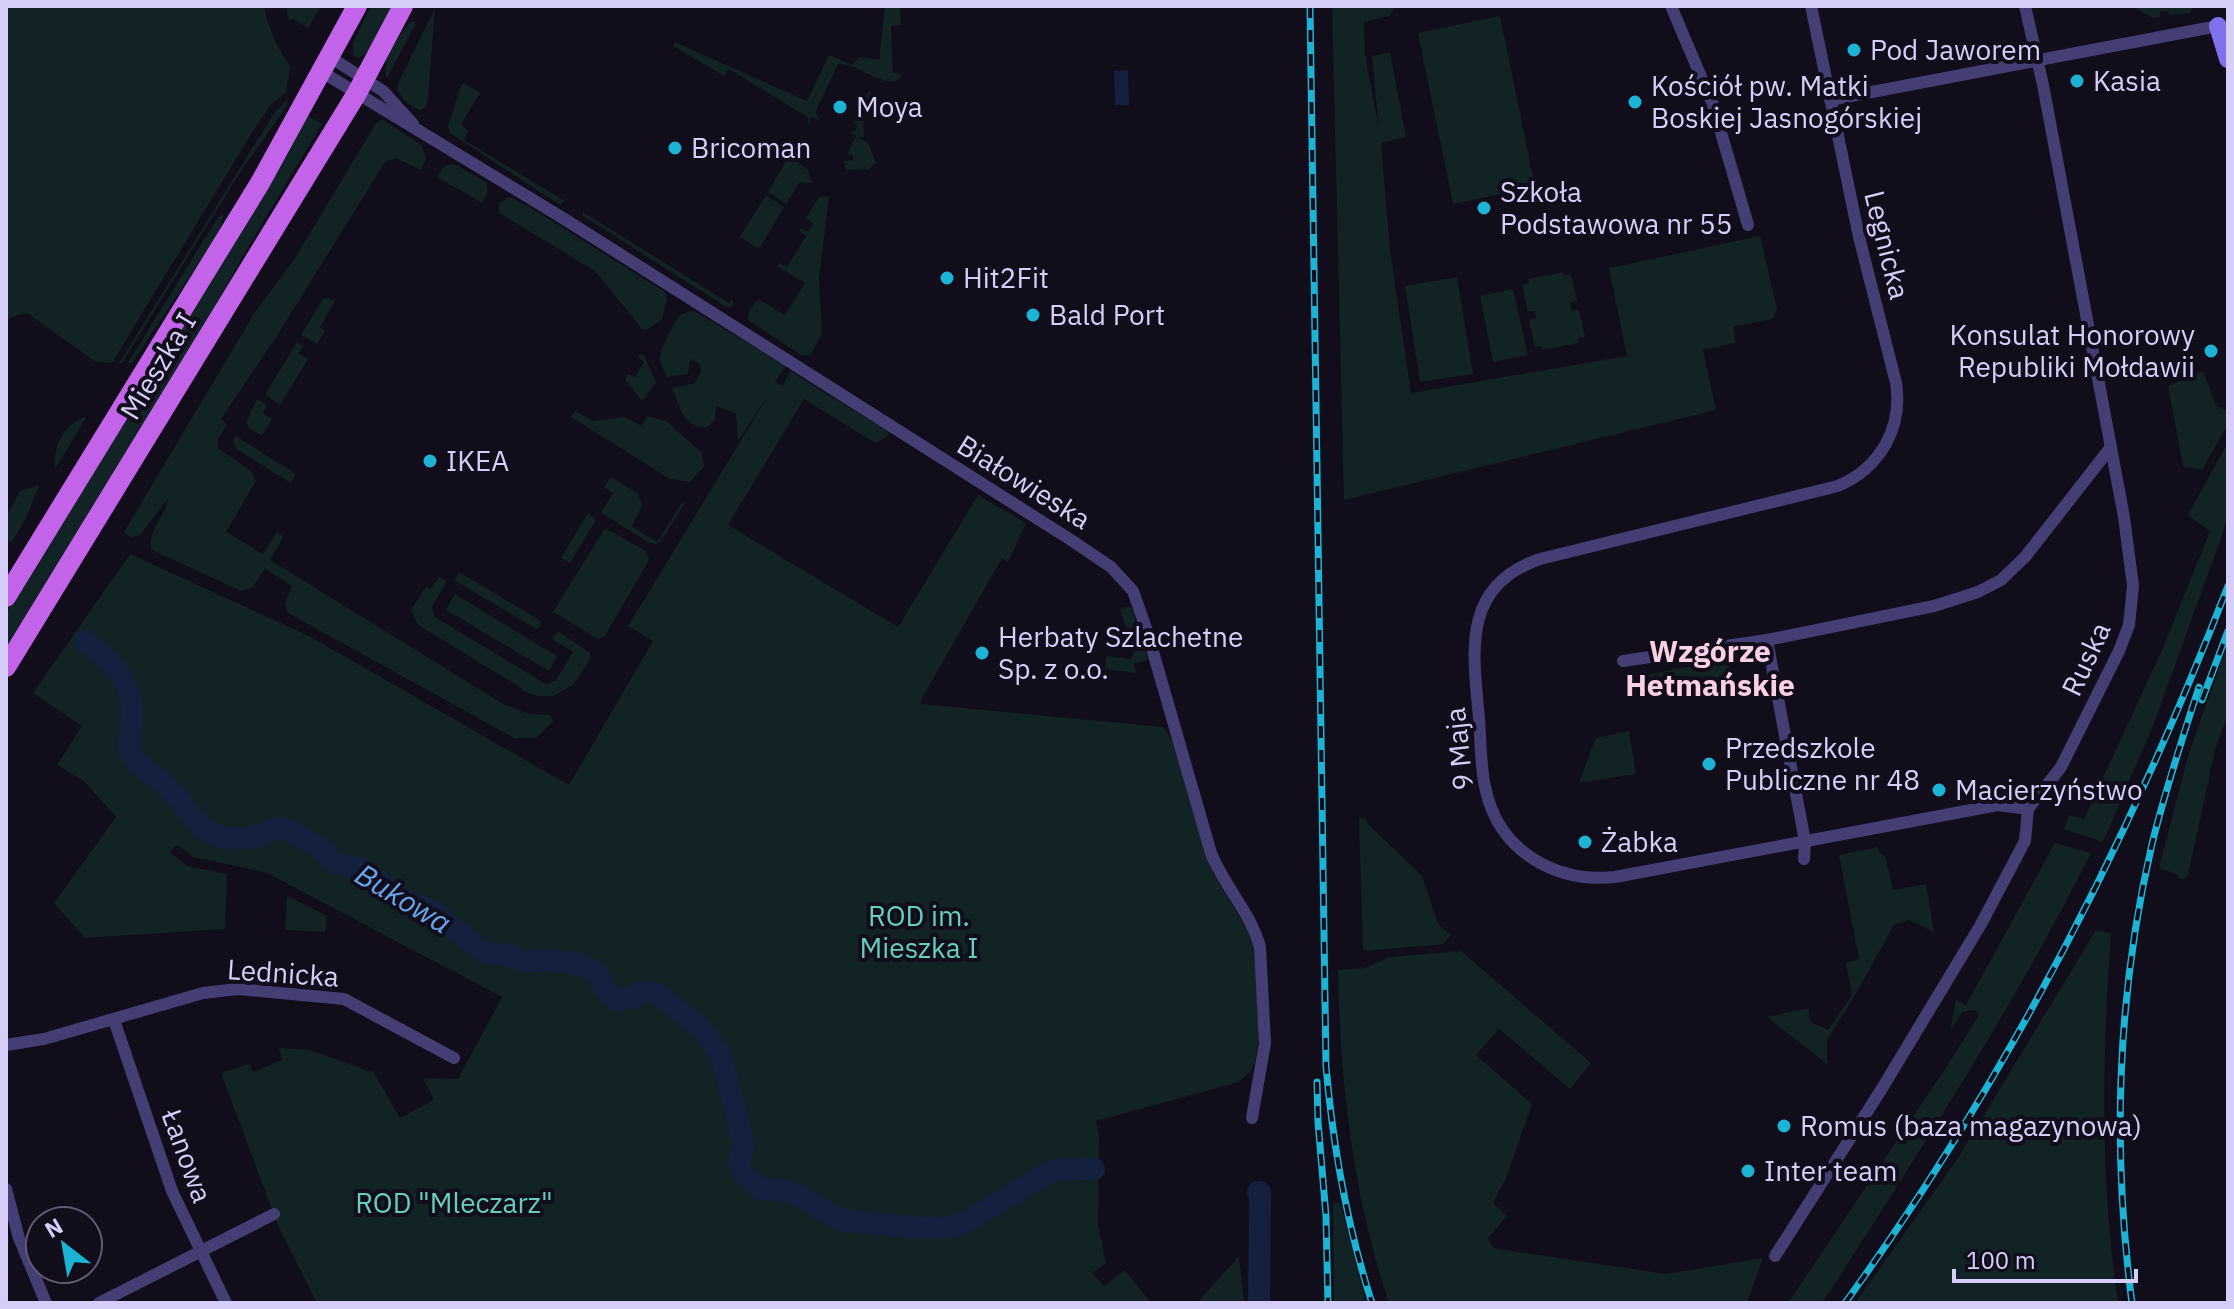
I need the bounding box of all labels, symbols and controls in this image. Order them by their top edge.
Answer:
place label: Pod Jaworem [1870,31,2041,68]
marker: Pod Jaworem [1845,41,1863,59]
place label: Kasia [2093,62,2161,99]
place label: Kościół pw. Matki Boskiej Jasnogórskiej [1651,67,1922,136]
marker: Kasia [2068,72,2086,90]
place label: Moya [856,88,923,125]
marker: Kościół pw. Matki Boskiej Jasnogórskiej [1626,93,1644,111]
marker: Moya [831,98,849,116]
place label: Bricoman [691,129,811,166]
marker: Bricoman [666,139,684,157]
place label: Szkoła Podstawowa nr 55 [1500,173,1733,242]
street label: Legnicka [1856,187,1919,303]
marker: Szkoła Podstawowa nr 55 [1475,199,1493,217]
place label: Hit2Fit [963,259,1049,296]
marker: Hit2Fit [938,269,956,287]
place label: Bald Port [1049,296,1165,333]
street label: Mieszka I [111,305,204,426]
marker: Bald Port [1024,306,1042,324]
place label: Konsulat Honorowy Republiki Mołdawii [1950,316,2195,385]
marker: Konsulat Honorowy Republiki Mołdawii [2202,342,2220,360]
street label: Białowieska [951,426,1098,537]
place label: IKEA [446,442,509,479]
marker: IKEA [421,452,439,470]
street label: Ruska [2053,616,2119,702]
place label: Herbaty Szlachetne Sp. z o.o. [998,618,1243,687]
district label: Wzgórze Hetmańskie [1625,631,1795,704]
marker: Herbaty Szlachetne Sp. z o.o. [973,644,991,662]
street label: 9 Maja [1436,706,1481,792]
place label: Przedszkole Publiczne nr 48 [1725,729,1920,798]
marker: Przedszkole Publiczne nr 48 [1700,755,1718,773]
place label: Macierzyństwo [1955,771,2143,808]
marker: Macierzyństwo [1930,781,1948,799]
place label: Żabka [1601,823,1678,860]
marker: Żabka [1576,833,1594,851]
water label: Bukowa [349,854,459,942]
park label: ROD im. Mieszka I [860,897,978,966]
street label: Lednicka [226,950,340,995]
street label: Łanowa [153,1103,221,1208]
place label: Romus (baza magazynowa) [1800,1107,2142,1144]
marker: Romus (baza magazynowa) [1775,1117,1793,1135]
place label: Inter team [1764,1152,1898,1189]
marker: Inter team [1739,1162,1757,1180]
park label: ROD "Mleczarz" [355,1184,553,1221]
north arrow [24,1205,104,1285]
text: N [39,1211,68,1244]
scale bar [1954,1233,2136,1283]
text: 100 m [1966,1244,2036,1276]

